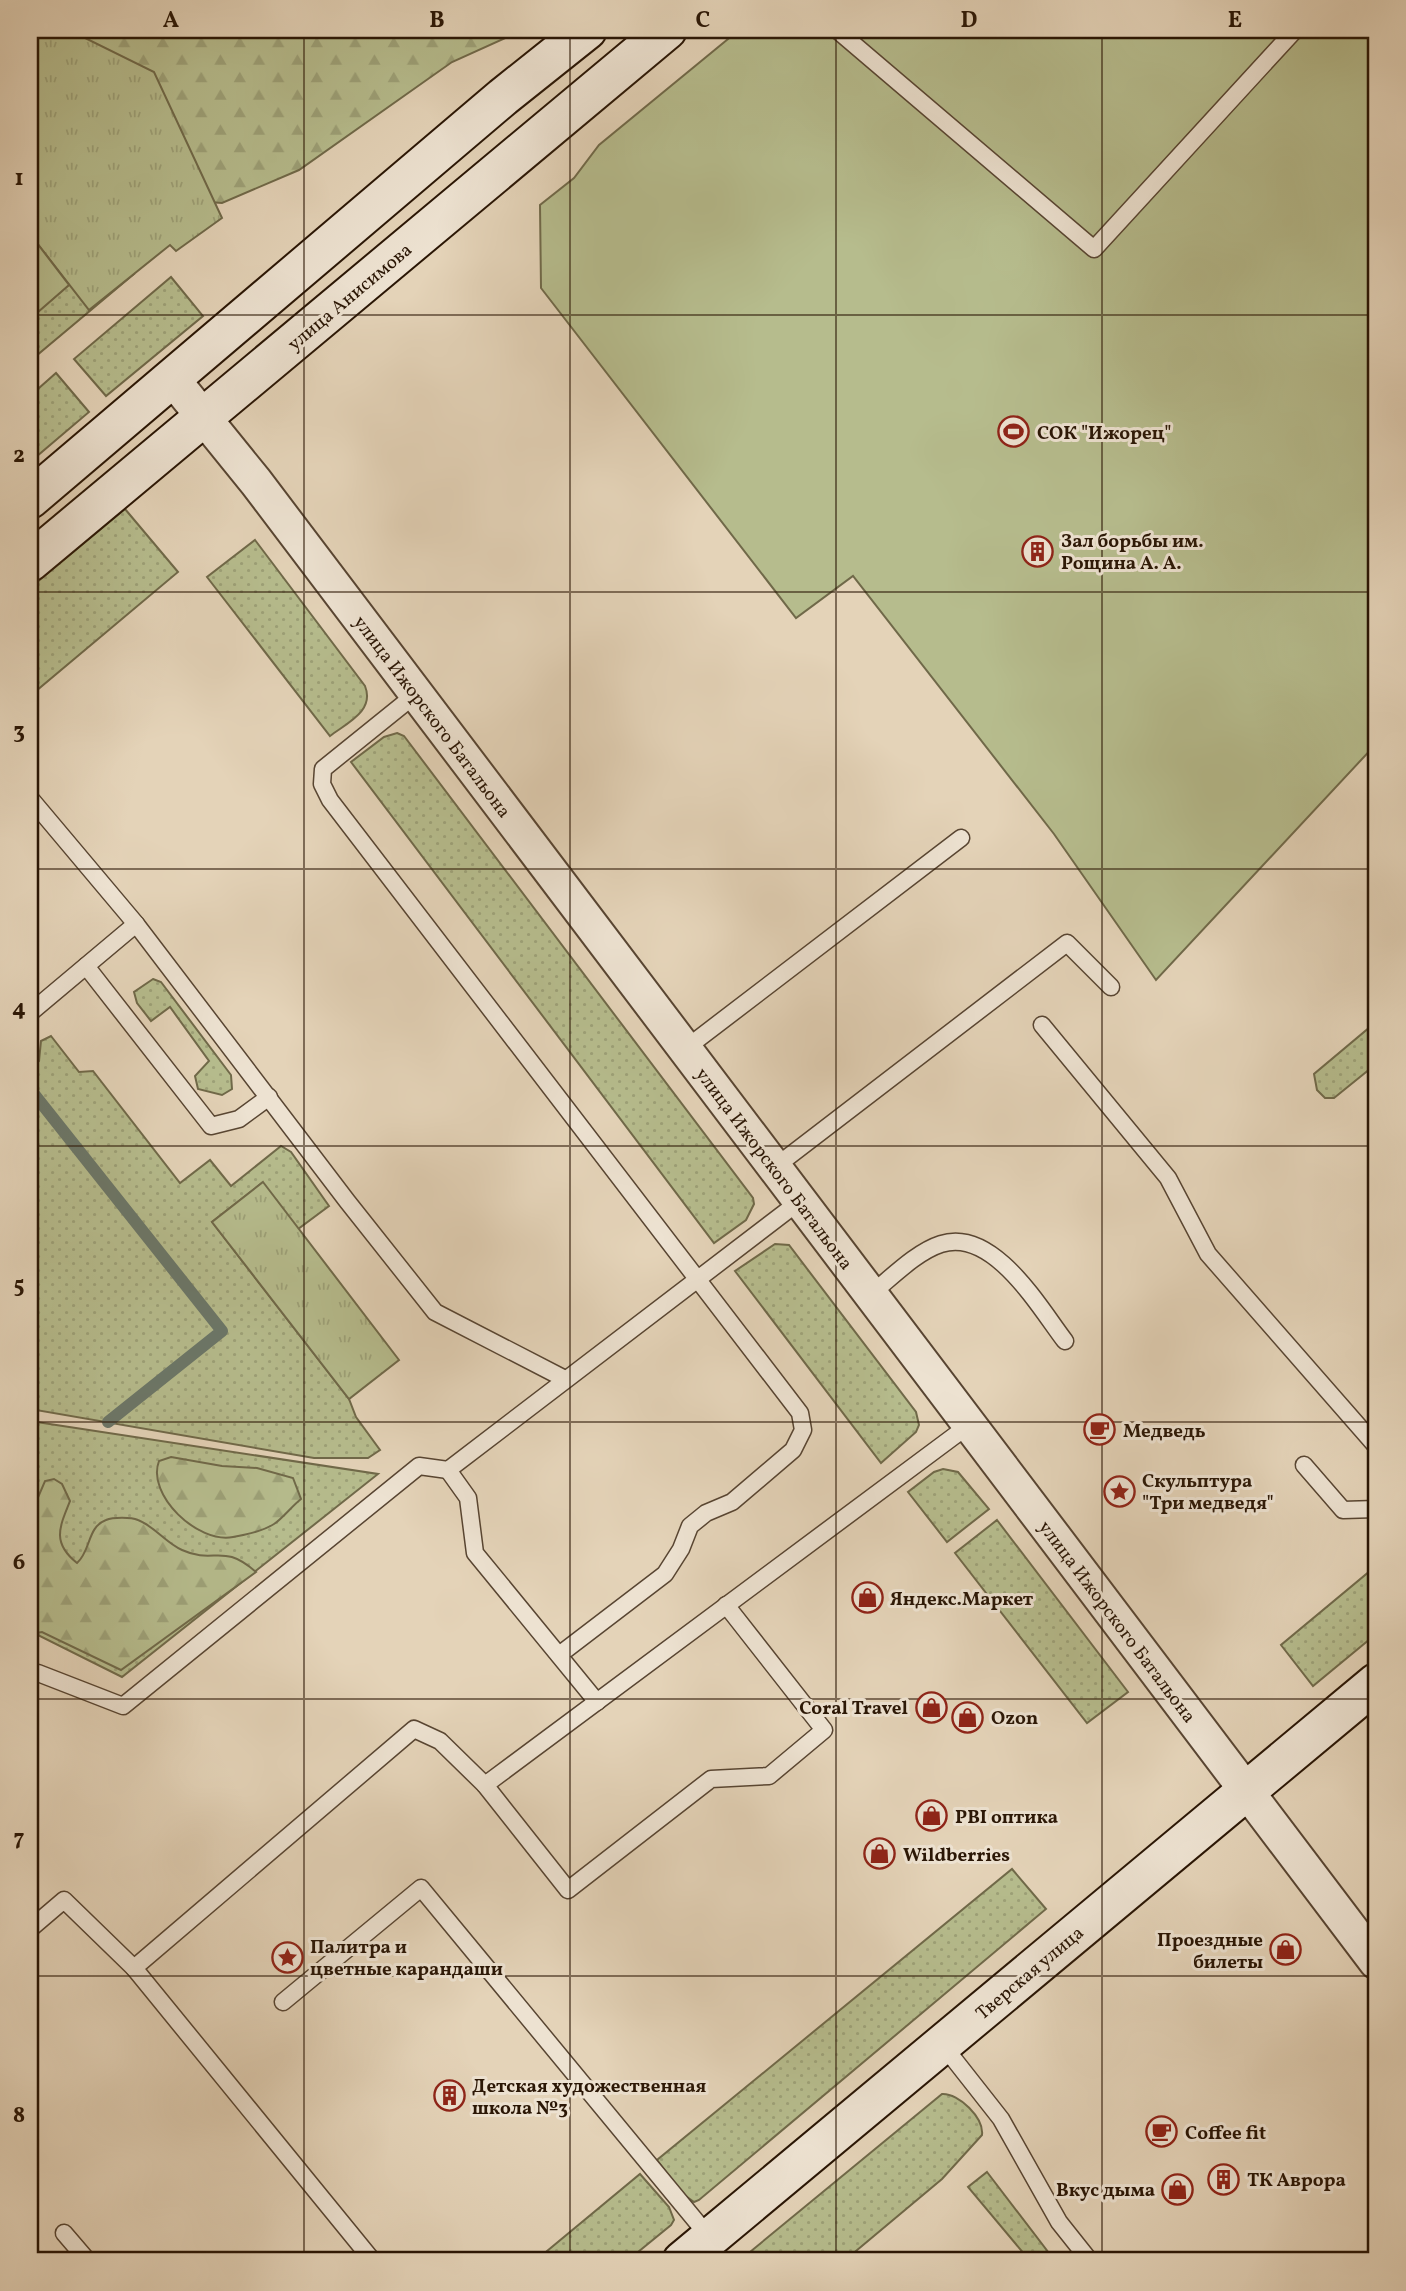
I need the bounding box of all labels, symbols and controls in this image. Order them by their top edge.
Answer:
text: A [163,5,179,37]
text: B [429,5,445,37]
text: C [696,5,710,37]
text: D [961,5,978,37]
text: E [1228,5,1242,37]
text: 1 [14,163,24,195]
street label: улица Анисимова [282,238,418,357]
sports icon: СОК "Ижорец" [997,415,1031,449]
place label: СОК "Ижорец" [1037,421,1171,447]
text: 2 [13,440,25,472]
place label: Зал борьбы им. Рощина А. А. [1061,529,1204,577]
building icon: Зал борьбы им. Рощина А. А. [1021,534,1055,568]
street label: улица Ижорского Батальона [347,611,516,824]
text: 3 [13,716,25,748]
text: 4 [12,993,26,1025]
street label: улица Ижорского Батальона [689,1063,858,1276]
text: 5 [13,1270,25,1302]
cafe icon: Медведь [1083,1413,1117,1447]
place label: Медведь [1123,1419,1206,1445]
place label: Скульптура "Три медведя" [1142,1469,1274,1517]
place icon: Скульптура "Три медведя" [1102,1474,1136,1508]
street label: улица Ижорского Батальона [1032,1516,1201,1729]
text: 6 [13,1547,25,1579]
shop icon: Яндекс.Маркет [850,1581,884,1615]
place label: Яндекс.Маркет [890,1587,1034,1613]
shop icon: Coral Travel [914,1690,948,1724]
place label: Coral Travel [799,1696,908,1722]
shop icon: Ozon [951,1700,985,1734]
place label: Ozon [991,1706,1038,1732]
shop icon: PBI оптика [915,1799,949,1833]
place label: PBI оптика [955,1805,1058,1831]
text: 7 [14,1823,25,1855]
shop icon: Wildberries [863,1837,897,1871]
place label: Wildberries [903,1843,1010,1869]
street label: Тверская улица [971,1921,1090,2027]
place label: Проездные билеты [1157,1928,1263,1976]
shop icon: Проездные билеты [1269,1933,1303,1967]
place label: Палитра и цветные карандаши [310,1935,503,1983]
place icon: Палитра и цветные карандаши [270,1940,304,1974]
place label: Детская художественная школа №3 [472,2074,707,2122]
building icon: Детская художественная школа №3 [432,2079,466,2113]
text: 8 [13,2100,25,2132]
cafe icon: Coffee fit [1145,2115,1179,2149]
place label: Coffee fit [1185,2121,1266,2147]
building icon: ТК Аврора [1207,2162,1241,2196]
place label: ТК Аврора [1247,2168,1346,2194]
shop icon: Вкус дыма [1161,2172,1195,2206]
place label: Вкус дыма [1056,2178,1155,2204]

